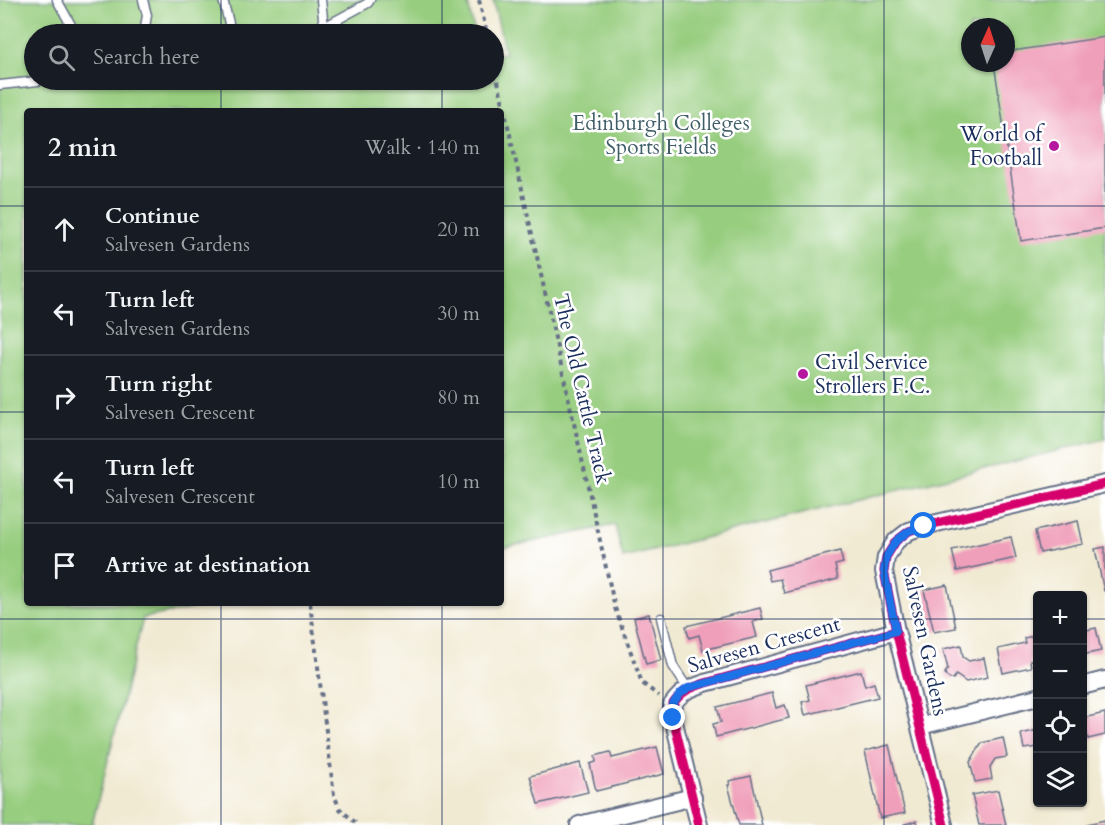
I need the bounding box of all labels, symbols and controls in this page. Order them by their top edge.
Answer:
north arrow [961,18,1015,72]
search box [24,24,504,90]
icon: search [45,41,78,74]
text: Search here [93,42,200,72]
park label: Edinburgh Colleges Sports Fields [572,109,750,162]
place label: World of Football [959,120,1046,173]
text: 2 min [48,130,117,165]
text: Walk · 140 m [365,134,480,161]
marker: World of Football [1047,139,1061,153]
text: Continue [105,201,200,231]
icon: ahead [48,213,81,246]
text: 20 m [437,216,480,243]
text: Salvesen Gardens [105,231,250,258]
text: Turn left [105,285,194,315]
street label: The Old Cattle Track [546,291,618,488]
icon: left [48,297,81,330]
text: 30 m [437,300,480,327]
text: Salvesen Gardens [105,315,250,342]
place label: Civil Service Strollers F.C. [815,348,930,401]
marker: Civil Service Strollers F.C. [796,367,810,381]
text: Turn right [105,369,212,399]
icon: right [48,381,81,414]
text: 80 m [437,384,480,411]
text: Salvesen Crescent [105,399,255,426]
text: Turn left [105,453,194,483]
icon: left [48,465,81,498]
text: 10 m [437,468,480,495]
text: Salvesen Crescent [105,483,255,510]
route start [910,512,936,538]
icon: arrive [48,549,81,582]
text: Arrive at destination [105,550,310,580]
street label: Salvesen Gardens [895,564,955,718]
map controls [1033,591,1087,807]
button: + [1033,591,1087,645]
street label: Salvesen Crescent [684,609,844,681]
button: − [1033,645,1087,699]
button: locate [1033,699,1087,753]
route end [659,704,685,730]
button: layers [1033,753,1087,807]

